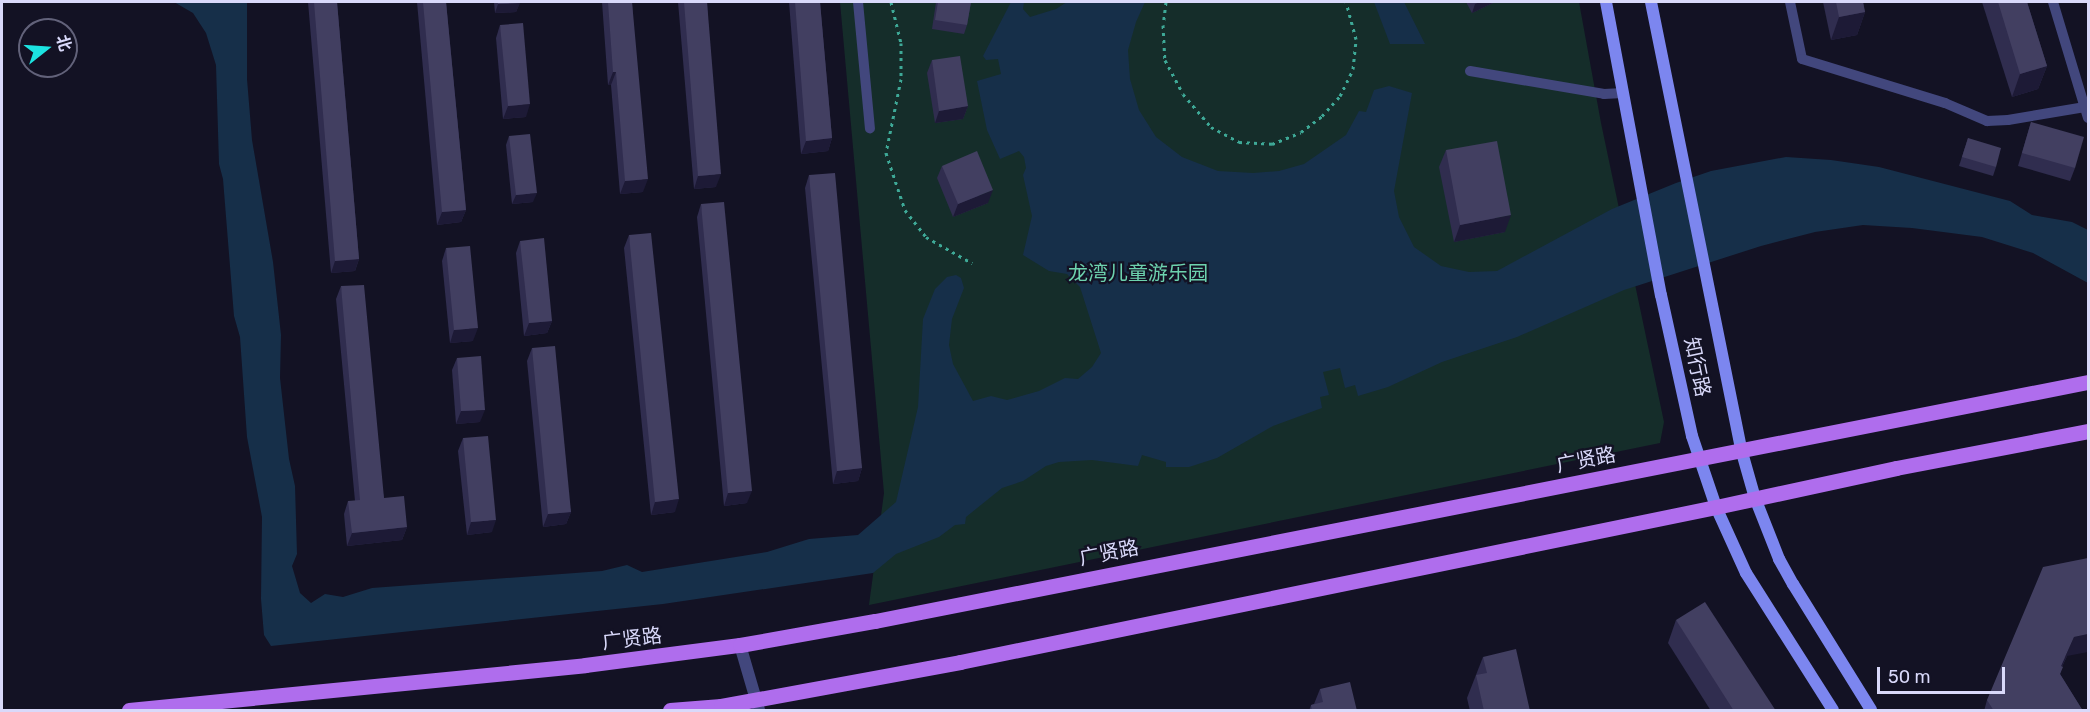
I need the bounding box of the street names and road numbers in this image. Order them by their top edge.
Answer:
street label: 知行路 [1679,335,1715,399]
street label: 广贤路 [1554,442,1618,478]
street label: 广贤路 [1077,535,1141,571]
street label: 广贤路 [601,623,663,655]

